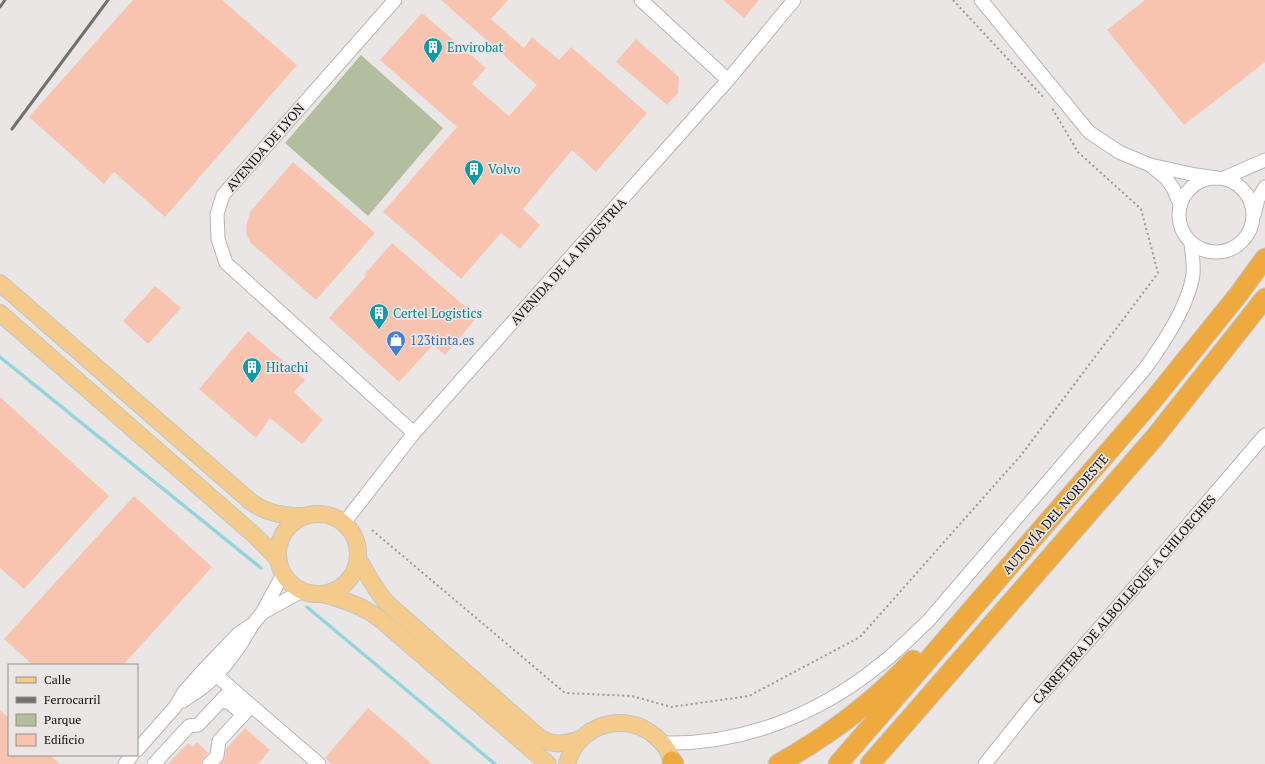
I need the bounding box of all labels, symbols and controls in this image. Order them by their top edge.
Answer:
building icon: Envirobat [422,36,444,64]
place label: Envirobat [447,38,504,56]
street label: AVENIDA DE LYON [222,99,309,195]
building icon: Volvo [463,158,485,186]
place label: Volvo [488,160,520,178]
street label: AVENIDA DE LA INDUSTRIA [506,193,630,329]
building icon: Certel Logistics [368,302,390,330]
place label: Certel Logistics [393,304,482,322]
shop icon: 123tinta.es [385,329,407,357]
place label: 123tinta.es [410,331,474,349]
building icon: Hitachi [241,356,263,384]
place label: Hitachi [266,358,308,376]
street label: AUTOVÍA DEL NORDESTE [998,450,1112,578]
street label: CARRETERA DE ALBOLLEQUE A CHILOECHES [1028,491,1220,707]
legend [8,664,138,756]
text: Calle [44,672,71,687]
text: Ferrocarril [44,692,101,707]
text: Parque [44,712,81,727]
text: Edificio [44,732,85,747]

